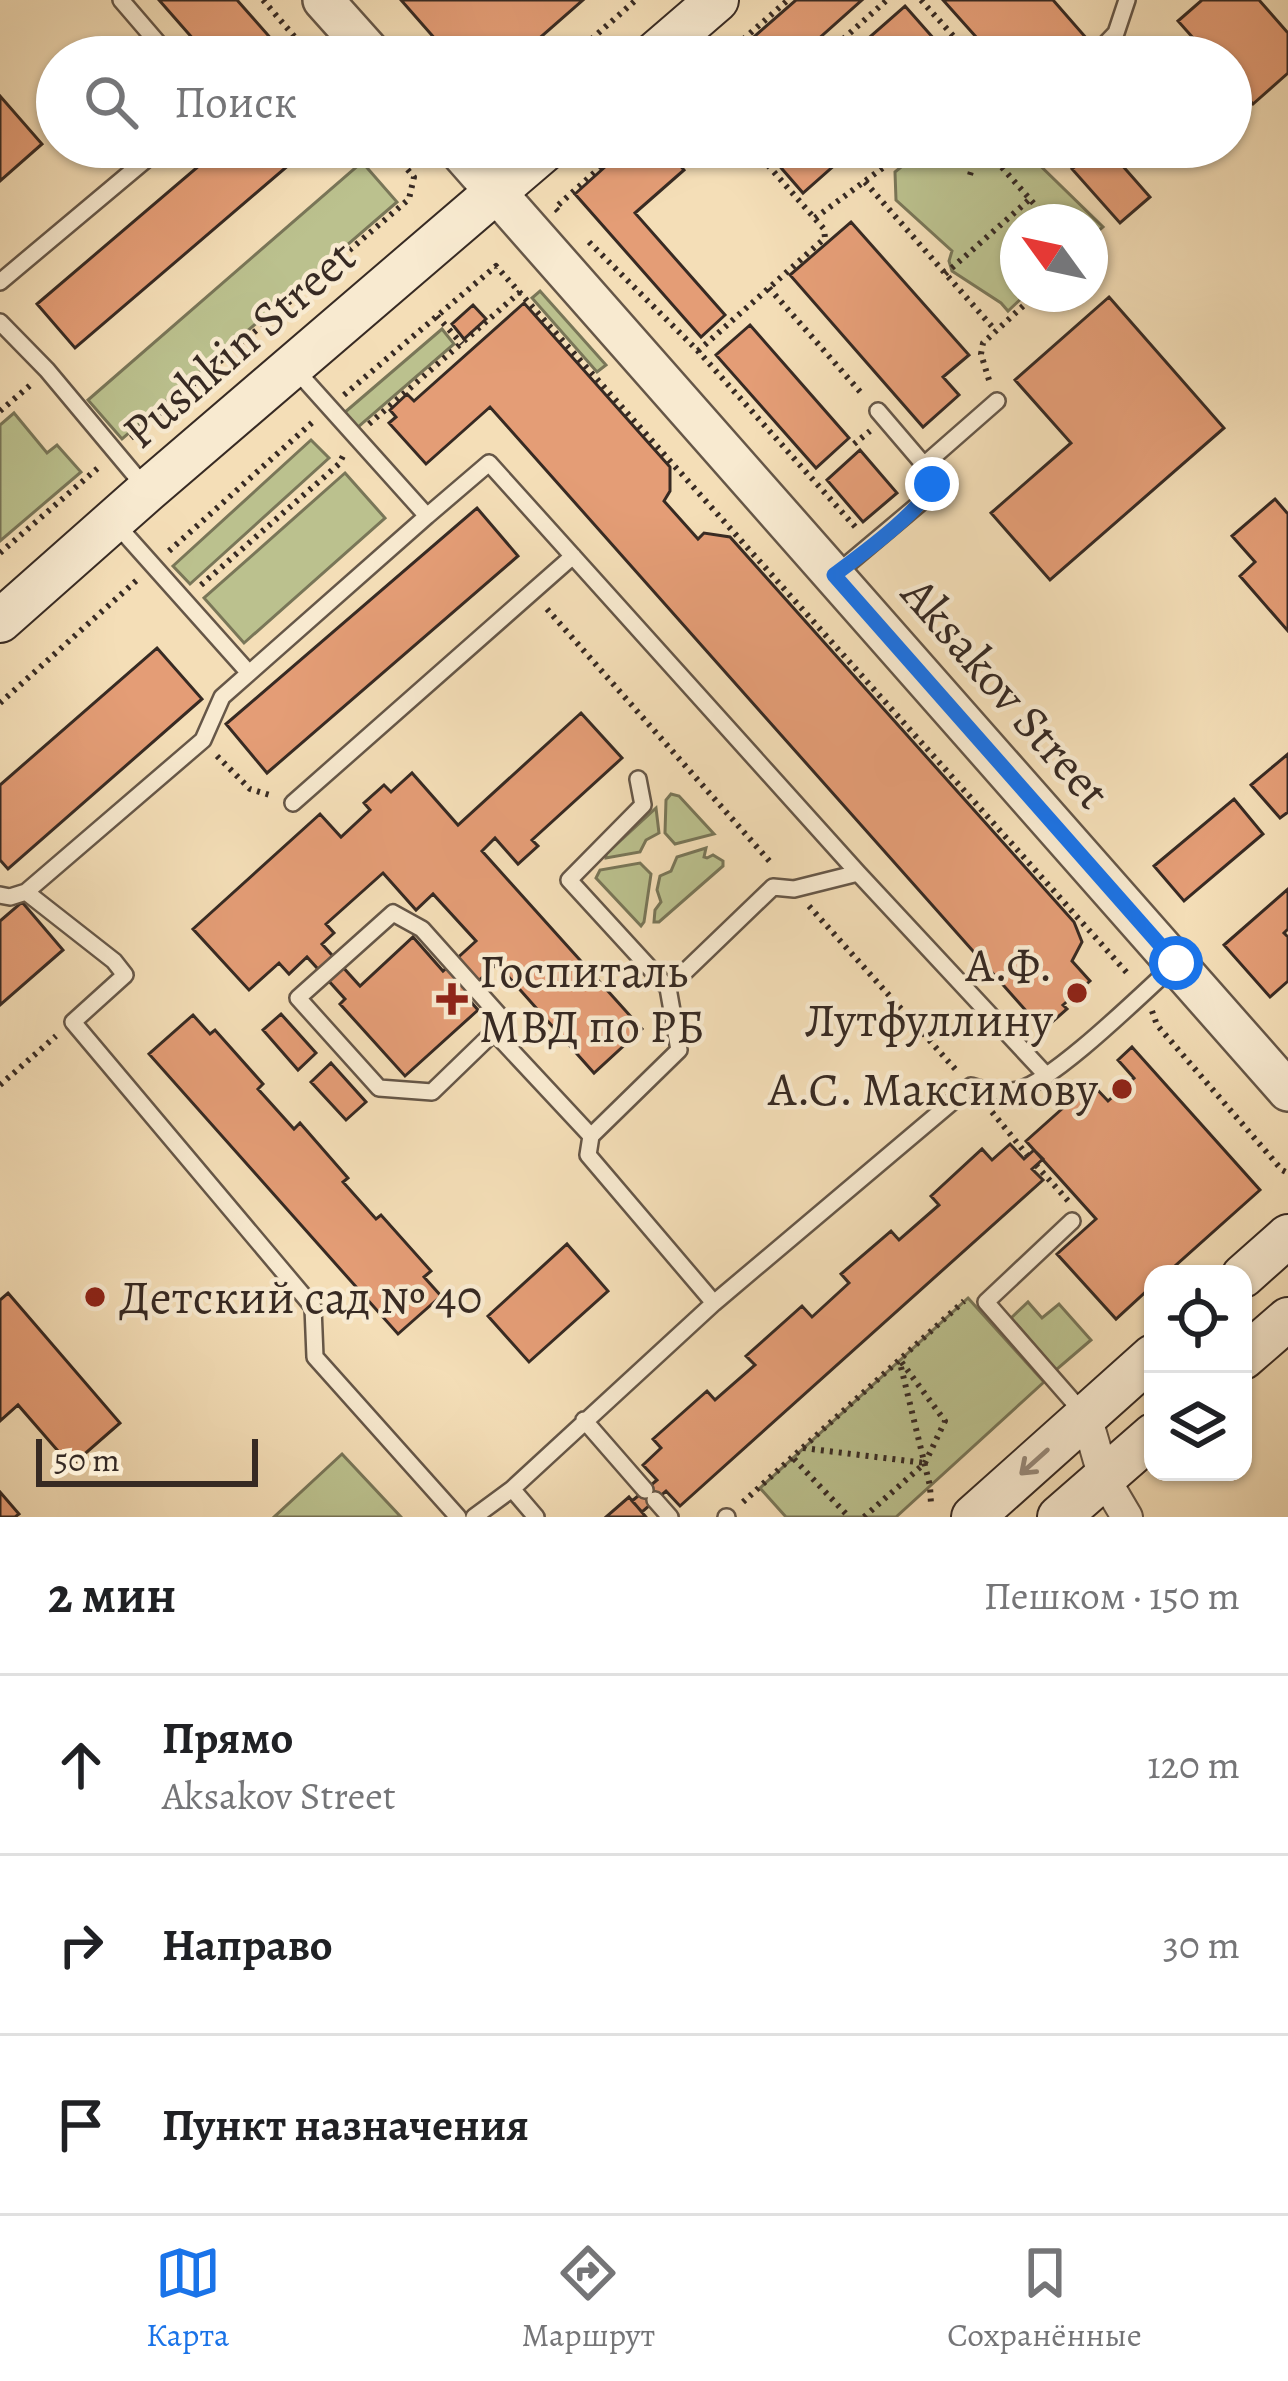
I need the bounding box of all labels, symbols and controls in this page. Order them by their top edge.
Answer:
search box [36,36,1252,168]
icon: search [78,69,144,135]
text: Поиск [174,71,297,133]
north arrow [1000,204,1108,312]
street label: Pushkin Street [108,224,370,464]
route end [905,457,959,511]
street label: Aksakov Street [886,562,1125,823]
place label: А.Ф. Лутфуллину [804,932,1053,1053]
route start [1149,936,1203,990]
place label: Госпиталь МВД по РБ [479,938,705,1059]
marker: А.Ф. Лутфуллину [1064,980,1090,1006]
marker: Госпиталь МВД по РБ [436,983,468,1015]
place label: А.С. Максимову [767,1056,1098,1122]
marker: А.С. Максимову [1109,1076,1135,1102]
place label: Детский сад № 40 [119,1264,482,1330]
map controls [1144,1265,1252,1481]
button: locate [1144,1265,1252,1373]
marker: Детский сад № 40 [82,1284,108,1310]
button: layers [1144,1373,1252,1481]
scale bar [36,1433,258,1486]
text: 50 m [54,1437,120,1482]
one-way arrow [1020,1448,1050,1475]
text: 2 мин [48,1560,176,1630]
text: Пешком · 150 m [984,1569,1240,1622]
text: Прямо [162,1707,293,1769]
icon: ahead [48,1732,114,1798]
text: 120 m [1147,1738,1240,1791]
text: Aksakov Street [162,1769,396,1822]
icon: right [48,1912,114,1978]
text: Направо [162,1914,333,1976]
text: 30 m [1163,1918,1240,1971]
icon: arrive [48,2092,114,2158]
text: Пункт назначения [162,2094,529,2156]
tab: Карта [146,2240,229,2357]
tab: Маршрут [522,2240,655,2357]
tab: Сохранённые [947,2240,1142,2357]

